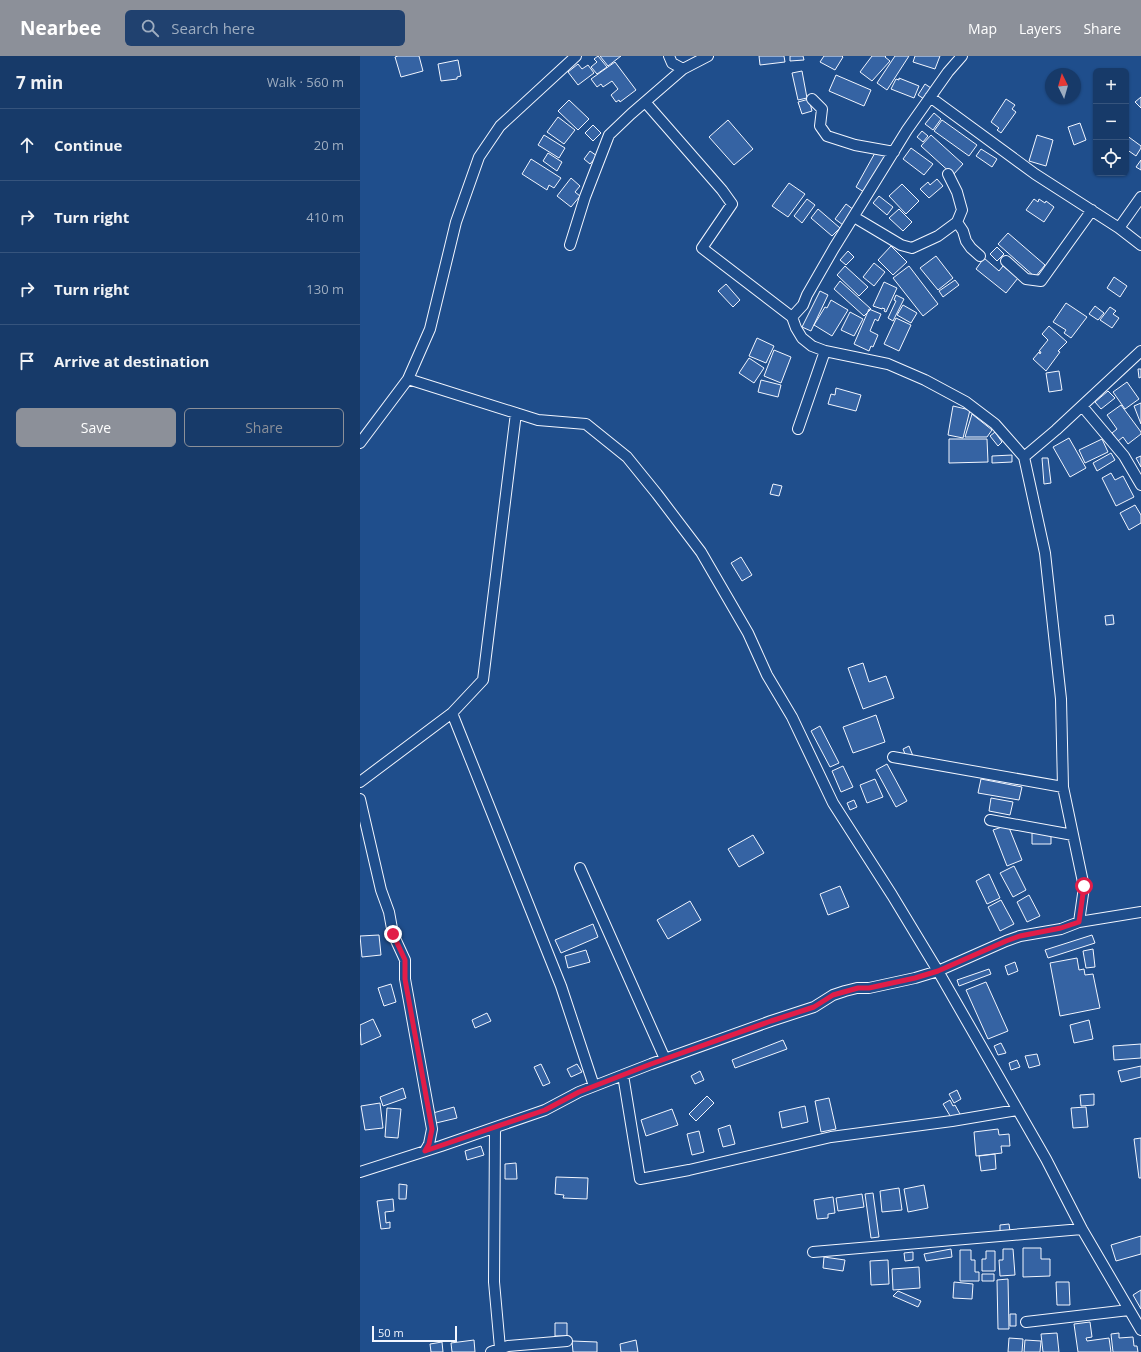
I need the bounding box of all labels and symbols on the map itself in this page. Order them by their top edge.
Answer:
north arrow [1045,68,1081,104]
route start [1075,877,1093,895]
route end [384,925,402,943]
scale bar [372,1324,457,1343]

